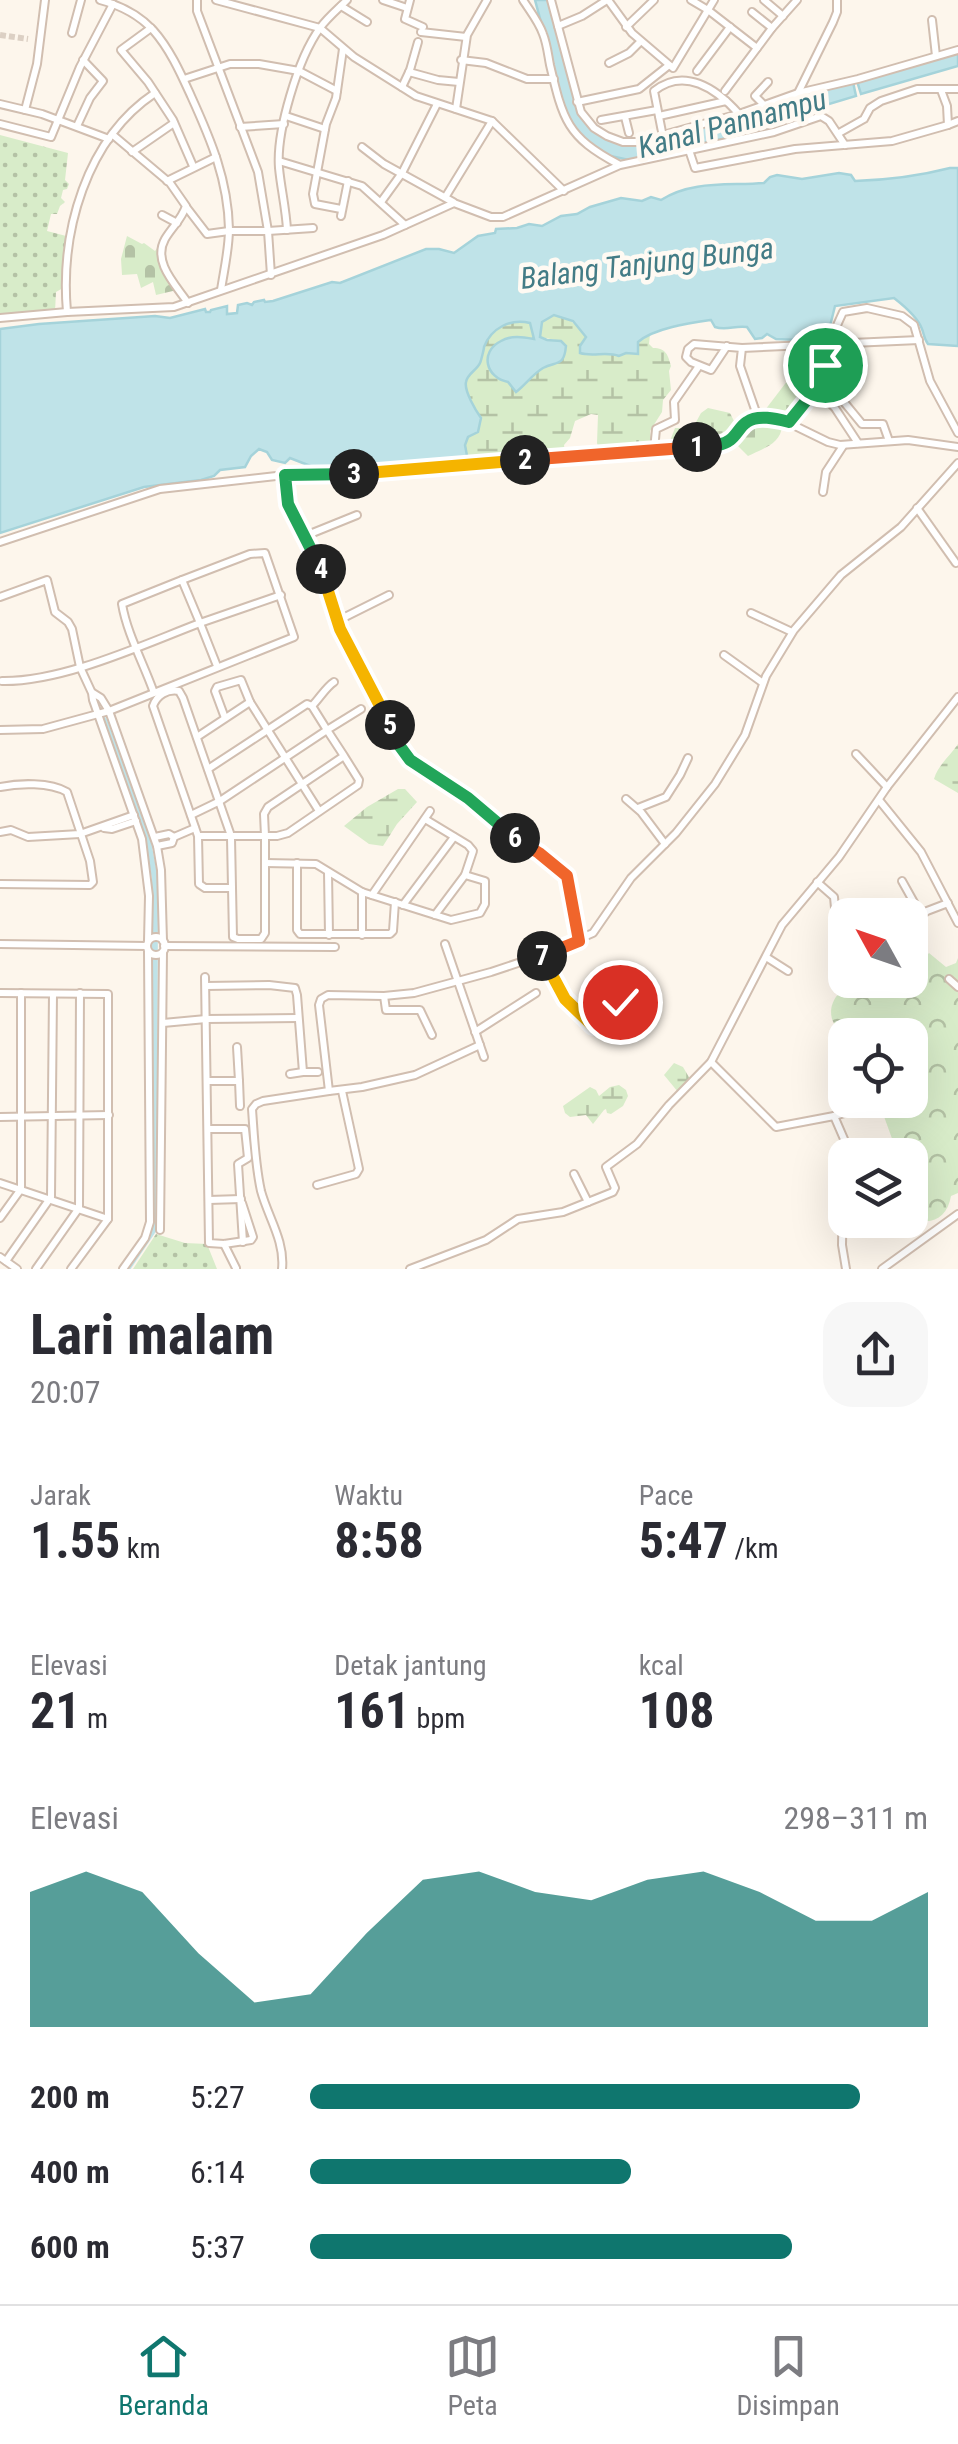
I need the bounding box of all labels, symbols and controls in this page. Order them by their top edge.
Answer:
water label: Kanal Pannampu [634,81,830,165]
water label: Balang Tanjung Bunga [518,230,776,296]
pin [783,323,868,408]
icon: arrive [798,338,853,393]
pin: 1 [672,422,722,472]
text: 1 [690,430,704,463]
pin: 2 [500,435,550,485]
text: 2 [518,443,532,476]
pin: 3 [329,449,379,499]
text: 3 [347,457,361,490]
pin: 4 [296,544,346,594]
text: 4 [314,552,328,585]
pin: 5 [365,700,415,750]
text: 5 [383,708,397,741]
pin: 6 [490,813,540,863]
text: 6 [508,821,522,854]
north arrow [828,898,928,998]
map controls [828,898,928,1238]
pin: 7 [517,931,567,981]
text: 7 [535,939,549,972]
pin [578,960,663,1045]
icon: check [593,975,648,1030]
button: locate [828,1018,928,1118]
button: layers [828,1138,928,1238]
button: share [823,1302,928,1407]
text: Lari malam [30,1303,274,1367]
text: 20:07 [30,1373,101,1411]
text: Jarak [30,1479,91,1512]
text: Waktu [334,1479,403,1512]
text: Pace [639,1479,694,1512]
text: 1.55 [30,1512,120,1570]
text: 8:58 [334,1512,424,1570]
text: 5:47 [639,1512,728,1570]
text: km [120,1532,160,1565]
text: /km [728,1532,779,1565]
text: Elevasi [30,1649,108,1682]
text: Detak jantung [334,1649,487,1682]
text: kcal [639,1649,684,1682]
text: 21 [30,1682,81,1740]
text: 161 [334,1682,410,1740]
text: 108 [639,1682,714,1740]
text: m [81,1702,108,1735]
text: bpm [410,1702,465,1735]
text: Elevasi [30,1799,119,1837]
text: 298–311 m [783,1799,928,1837]
text: 200 m [30,2078,110,2116]
text: 5:27 [190,2078,245,2116]
text: 400 m [30,2153,110,2191]
text: 6:14 [190,2153,245,2191]
text: 600 m [30,2228,110,2266]
text: 5:37 [190,2228,245,2266]
tab: Beranda [118,2329,209,2422]
tab: Peta [445,2329,500,2422]
tab: Disimpan [736,2329,840,2422]

